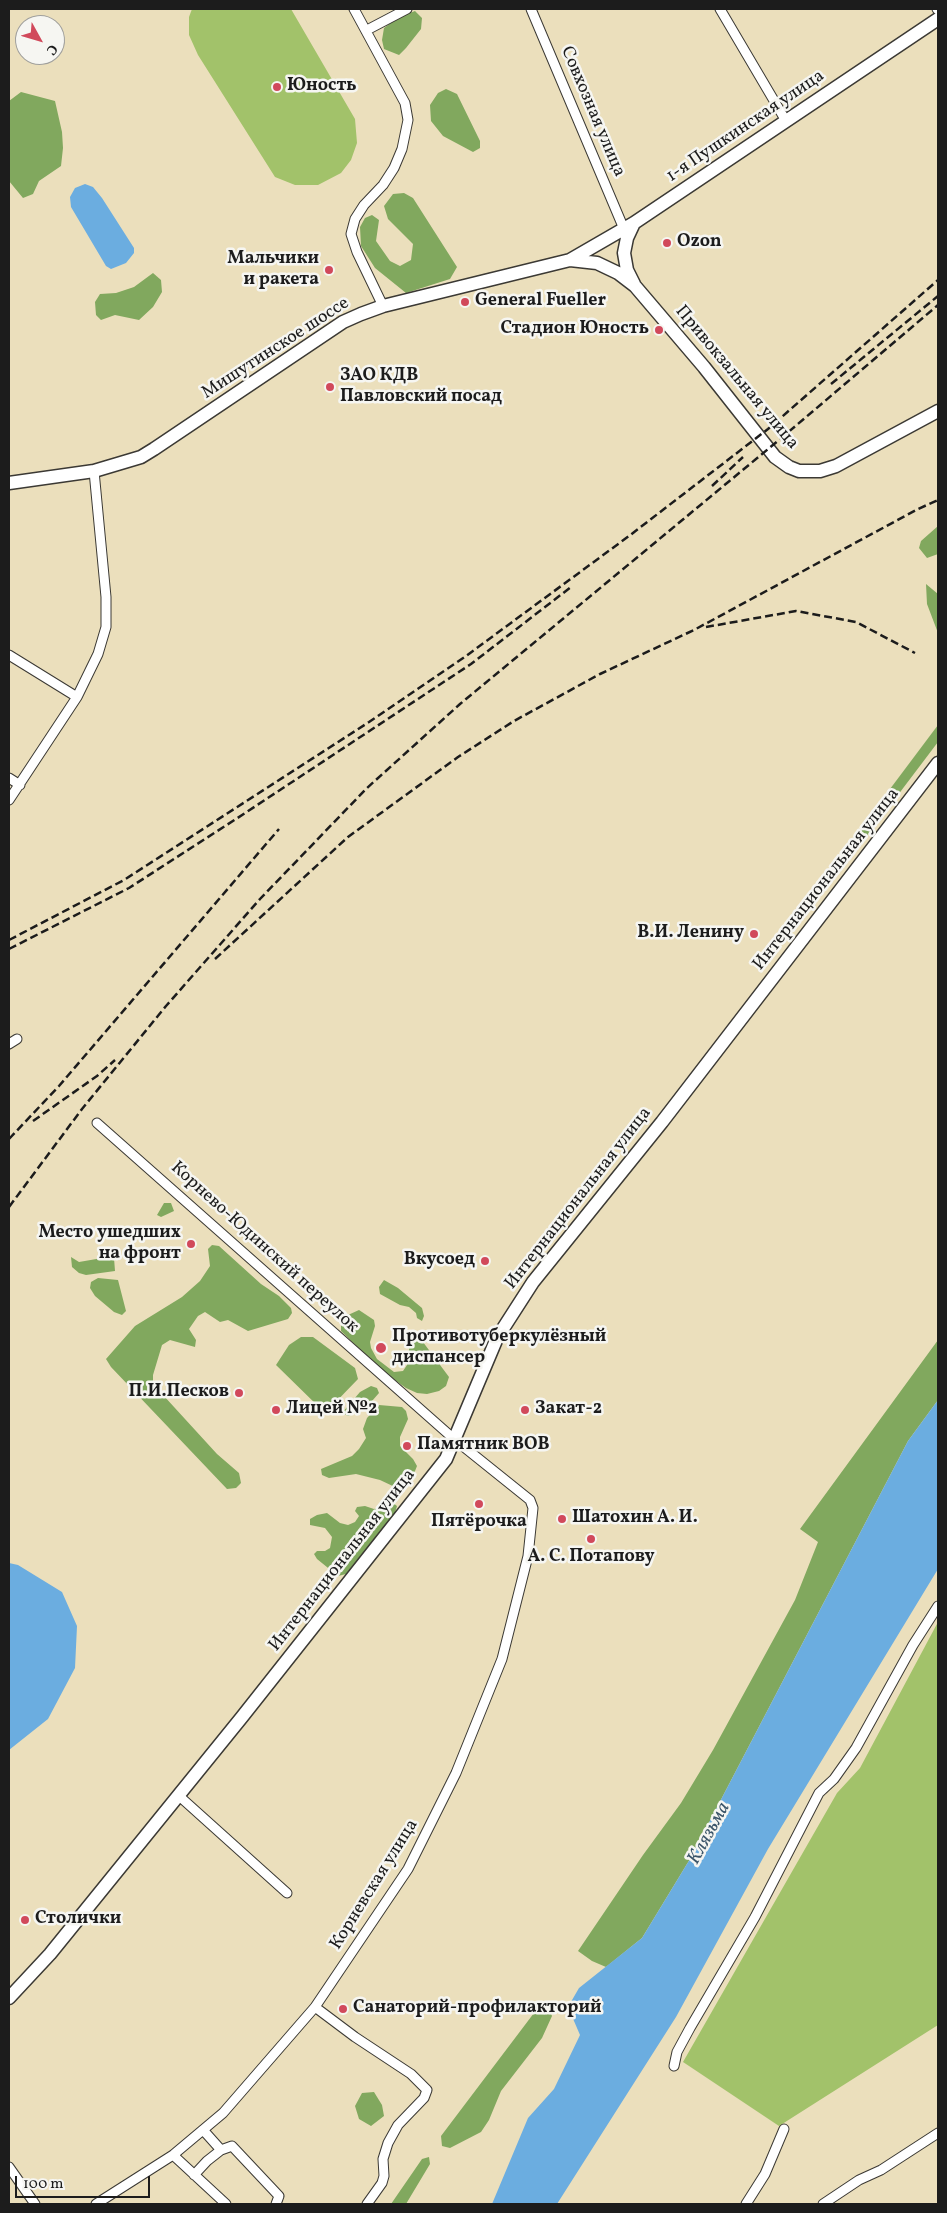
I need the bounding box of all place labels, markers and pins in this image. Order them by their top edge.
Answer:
place label: Юность [287,76,357,98]
marker: Юность [271,81,283,93]
place label: Ozon [677,232,722,254]
marker: Ozon [661,237,673,249]
place label: Мальчики и ракета [227,249,319,292]
marker: Мальчики и ракета [323,264,335,276]
place label: General Fueller [475,291,606,313]
marker: General Fueller [459,296,471,308]
place label: Стадион Юность [500,319,649,341]
marker: Стадион Юность [653,324,665,336]
place label: ЗАО КДВ Павловский посад [340,366,502,408]
marker: ЗАО КДВ Павловский посад [324,381,336,393]
place label: В.И. Ленину [637,923,744,945]
marker: В.И. Ленину [748,928,760,940]
place label: Место ушедших на фронт [38,1223,181,1266]
marker: Место ушедших на фронт [185,1238,197,1250]
place label: Вкусоед [404,1250,475,1272]
marker: Вкусоед [479,1255,491,1267]
place label: Противотуберкулёзный диспансер [392,1327,606,1370]
marker: Противотуберкулёзный диспансер [374,1341,388,1355]
place label: П.И.Песков [128,1382,229,1404]
marker: П.И.Песков [233,1387,245,1399]
place label: Лицей №2 [286,1399,377,1421]
place label: Закат-2 [535,1399,602,1421]
marker: Лицей №2 [270,1404,282,1416]
marker: Закат-2 [519,1404,531,1416]
place label: Памятник ВОВ [417,1435,549,1457]
marker: Памятник ВОВ [401,1440,413,1452]
marker: Пятёрочка [473,1498,485,1510]
place label: Шатохин А. И. [572,1508,698,1530]
place label: Пятёрочка [431,1512,527,1534]
marker: Шатохин А. И. [556,1513,568,1525]
marker: А. С. Потапову [585,1533,597,1545]
place label: А. С. Потапову [527,1547,655,1569]
place label: Столички [35,1909,121,1931]
marker: Столички [19,1914,31,1926]
place label: Санаторий-профилакторий [353,1998,602,2020]
marker: Санаторий-профилакторий [337,2003,349,2015]

